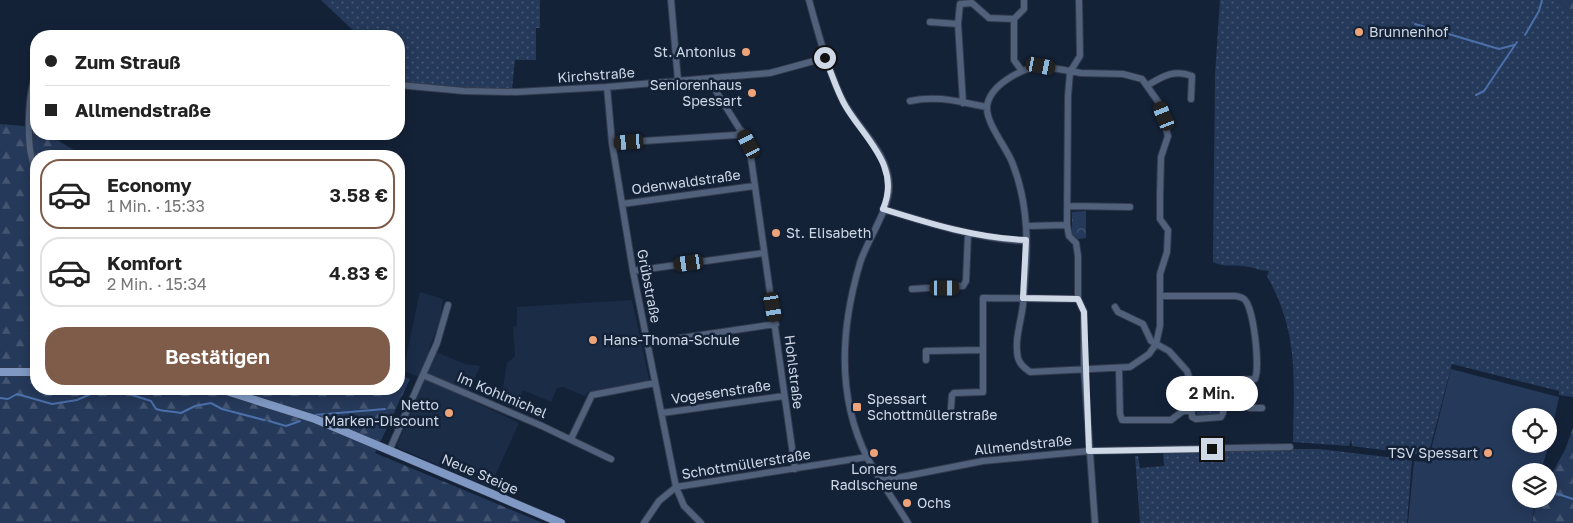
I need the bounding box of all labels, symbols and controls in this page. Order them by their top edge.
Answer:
place label: Brunnenhof [1369,23,1448,40]
marker: Brunnenhof [1353,26,1365,38]
place label: St. Antonius [653,43,736,60]
marker: St. Antonius [740,46,752,58]
route start [814,47,836,69]
text: Zum Strauß [75,50,181,73]
car [1024,56,1057,76]
street label: Kirchstraße [557,63,635,86]
place label: Seniorenhaus Spessart [650,76,742,109]
marker: Seniorenhaus Spessart [746,87,758,99]
text: Allmendstraße [75,98,211,121]
car [1151,99,1176,133]
car [735,127,762,161]
car [613,133,644,151]
street label: Odenwaldstraße [630,165,742,198]
icon: car [47,172,92,217]
text: Economy [107,173,192,196]
text: 3.58 € [329,183,388,206]
text: 1 Min. · 15:33 [107,196,205,216]
place label: St. Elisabeth [786,224,871,241]
marker: St. Elisabeth [770,227,782,239]
street label: Grübstraße [634,248,665,324]
icon: car [47,250,92,295]
text: Komfort [107,251,182,274]
car [673,253,704,273]
text: 4.83 € [329,261,388,284]
text: 2 Min. · 15:34 [107,274,207,294]
car [930,281,960,296]
car [763,291,782,323]
button: Bestätigen [45,327,390,385]
place label: Hans-Thoma-Schule [603,331,740,348]
marker: Hans-Thoma-Schule [587,334,599,346]
street label: Hohlstraße [782,334,807,410]
street label: Im Kohlmichel [455,368,550,421]
street label: Vogesenstraße [670,376,772,407]
callout: 2 Min. [1166,376,1258,412]
text: 2 Min. [1189,383,1235,403]
place label: Spessart Schottmüllerstraße [867,390,997,423]
place label: Netto Marken-Discount [324,396,439,429]
marker: Spessart Schottmüllerstraße [851,401,863,413]
marker: Netto Marken-Discount [443,407,455,419]
map controls [1512,408,1557,508]
button: locate [1512,408,1557,453]
street label: Allmendstraße [973,431,1073,458]
route end [1201,438,1223,460]
place label: TSV Spessart [1388,444,1478,461]
street label: Schottmüllerstraße [680,445,812,482]
marker: Loners Radlscheune [868,447,880,459]
marker: TSV Spessart [1482,447,1494,459]
street label: Neue Steige [439,450,521,497]
place label: Loners Radlscheune [830,460,918,493]
button: layers [1512,463,1557,508]
place label: Ochs [917,494,951,511]
marker: Ochs [901,497,913,509]

